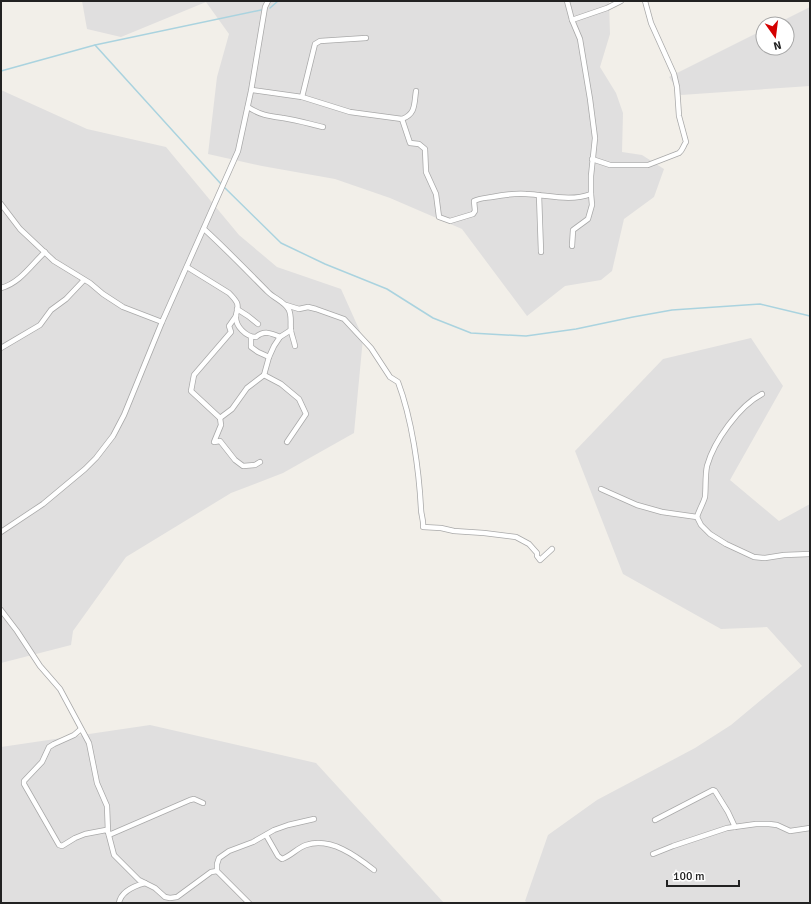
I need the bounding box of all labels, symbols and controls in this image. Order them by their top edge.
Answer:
north arrow [755,16,795,56]
text: N [772,38,783,52]
scale bar [667,862,739,888]
text: 100 m [673,869,705,884]

